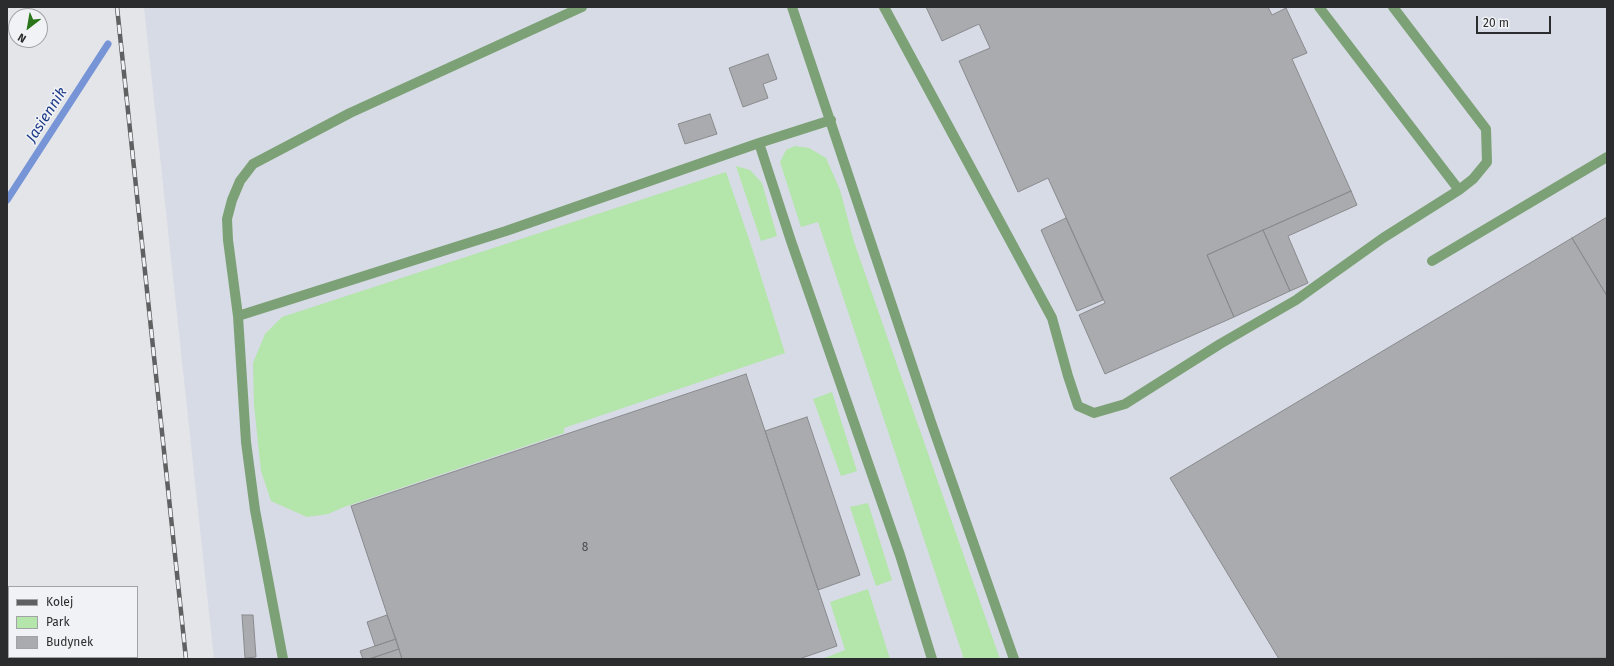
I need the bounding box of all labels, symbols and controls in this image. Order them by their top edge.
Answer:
north arrow [8,8,48,48]
scale bar [1478,8,1553,34]
text: 20 m [1483,16,1509,30]
text: N [16,30,29,45]
water label: Jasiennik [23,84,71,146]
house number: 8 [582,541,588,555]
legend [8,586,138,658]
text: Kolej [46,595,73,609]
text: Park [46,615,70,629]
text: Budynek [46,635,93,649]

